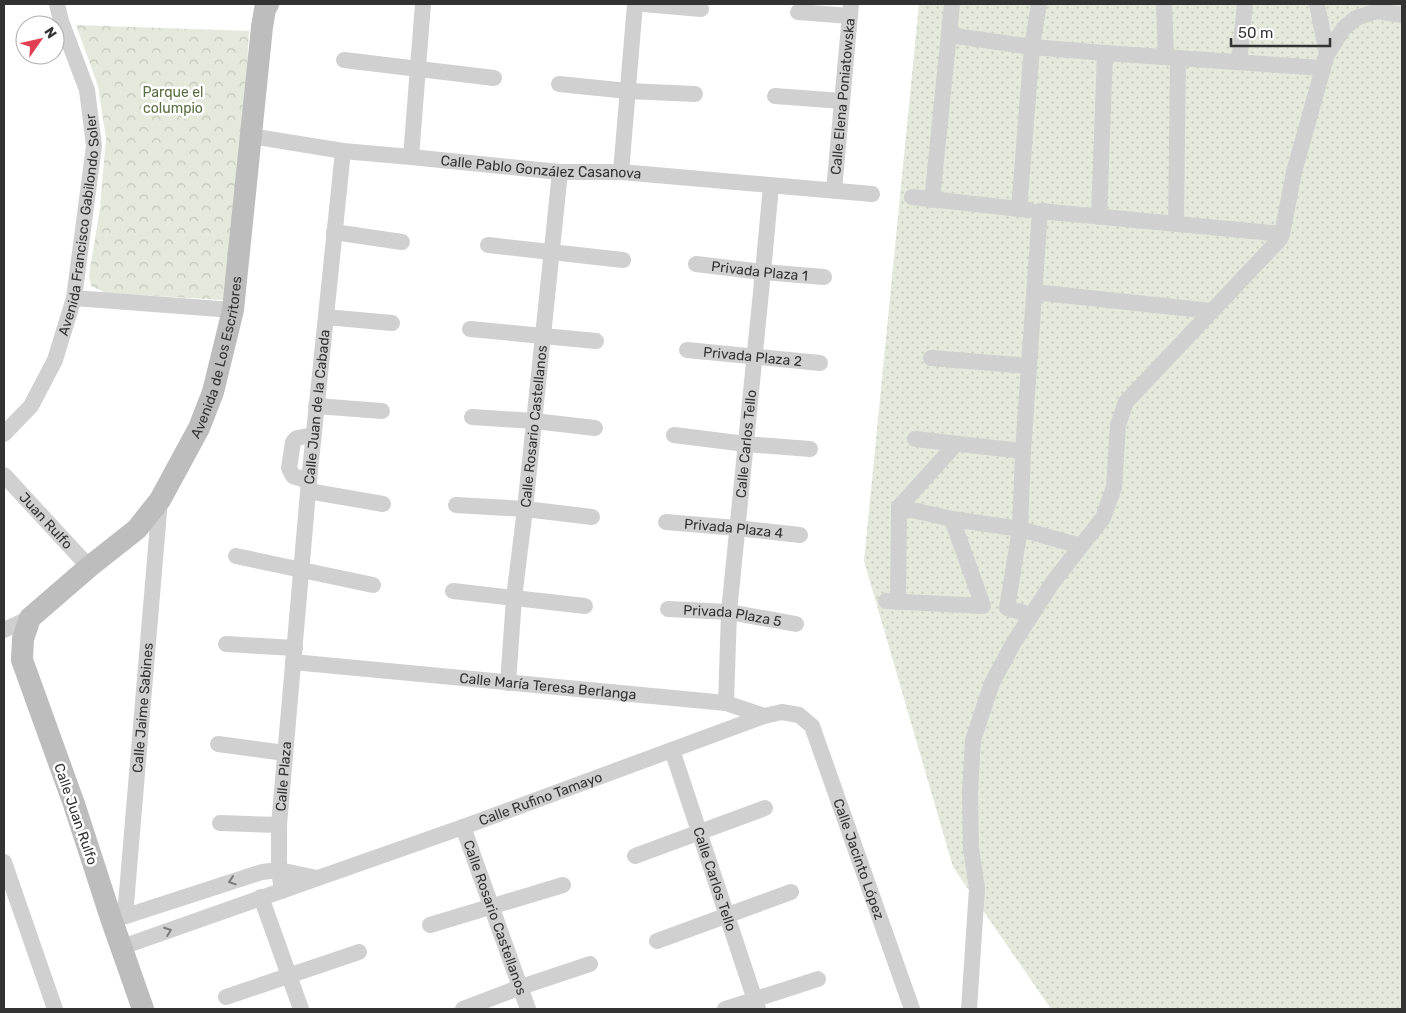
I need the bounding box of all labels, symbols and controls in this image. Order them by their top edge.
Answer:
north arrow [15,15,65,65]
scale bar [1231,15,1330,47]
street label: Calle Elena Poniatowska [827,17,859,176]
text: N [40,24,60,42]
text: 50 m [1238,24,1273,42]
park label: Parque el columpio [142,84,204,117]
street label: Avenida Francisco Gabilondo Soler [55,112,103,338]
street label: Calle Pablo González Casanova [440,152,642,183]
street label: Privada Plaza 1 [710,258,808,285]
street label: Avenida de Los Escritores [187,275,245,441]
street label: Calle Juan de la Cabada [301,329,334,485]
street label: Calle Rosario Castellanos [517,344,551,508]
street label: Privada Plaza 2 [702,344,803,370]
street label: Calle Carlos Tello [732,389,760,499]
street label: Juan Rulfo [15,489,76,553]
street label: Privada Plaza 4 [683,516,784,542]
street label: Privada Plaza 5 [683,602,783,630]
street label: Calle Jaime Sabines [129,642,157,774]
street label: Calle María Teresa Berlanga [459,670,637,703]
street label: Calle Plaza [272,741,295,812]
street label: Calle Juan Rulfo [50,761,101,867]
street label: Calle Rufino Tamayo [477,768,605,829]
street label: Calle Jacinto López [829,796,888,922]
street label: Calle Carlos Tello [689,825,740,933]
street label: Calle Rosario Castellanos [459,838,530,997]
one-way arrow [228,876,237,886]
one-way arrow [163,927,172,937]

